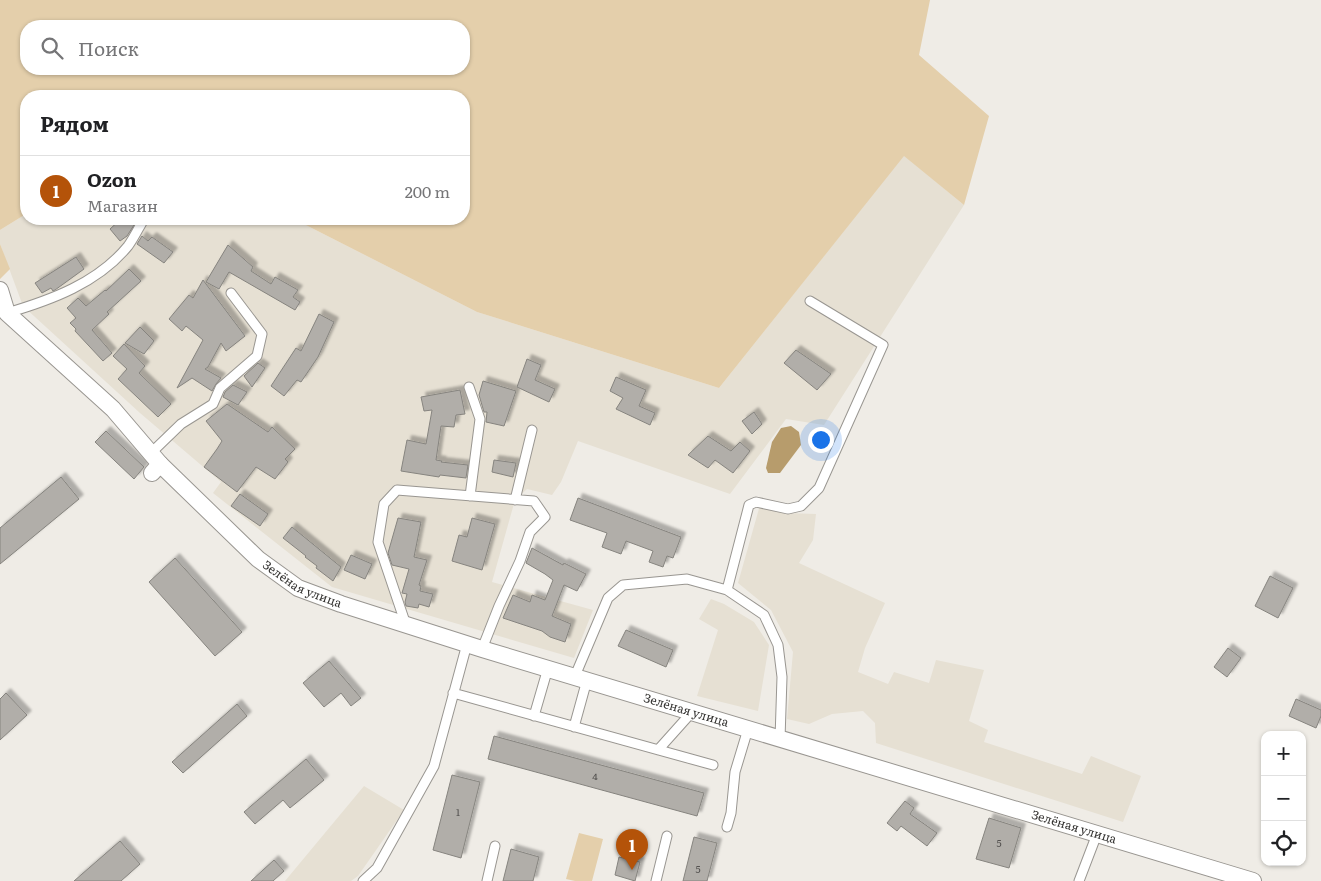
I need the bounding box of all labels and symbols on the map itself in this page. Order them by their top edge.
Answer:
your location [808,427,834,453]
street label: Зелёная улица [259,555,345,612]
street label: Зелёная улица [642,688,732,731]
house number: 4 [592,768,598,783]
house number: 1 [456,804,460,819]
street label: Зелёная улица [1030,805,1119,848]
pin: 1 [616,829,648,870]
house number: 5 [996,835,1002,850]
house number: 5 [695,861,701,876]

